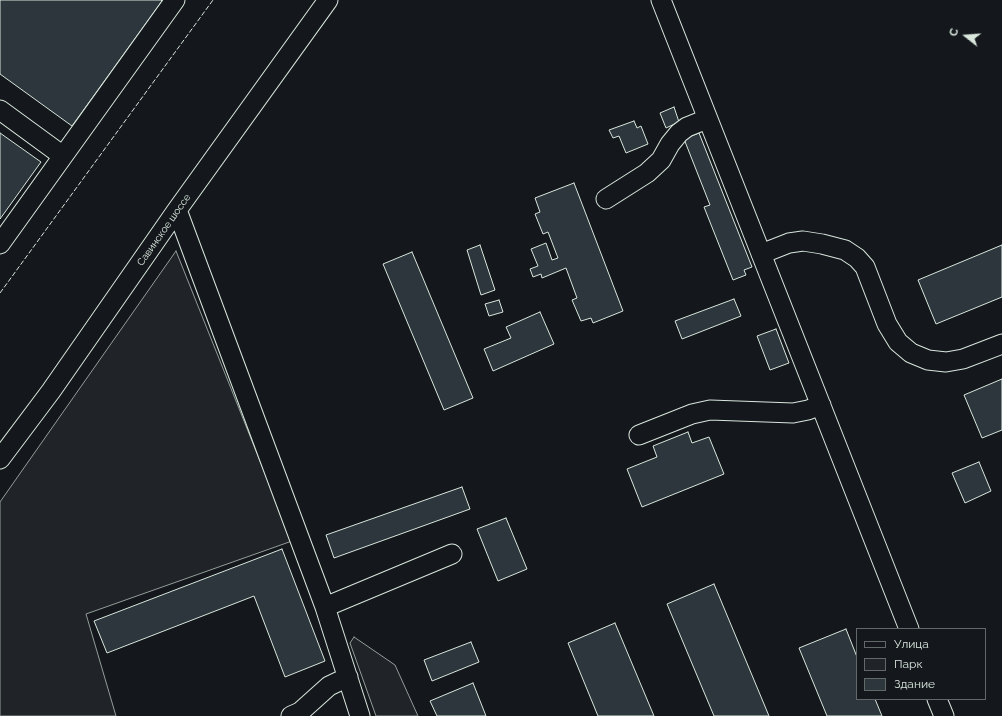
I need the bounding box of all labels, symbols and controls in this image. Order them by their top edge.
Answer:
north arrow [946,16,986,56]
text: С [947,27,961,38]
street label: Савинское шоссе [135,192,193,268]
legend [856,628,986,700]
text: Улица [894,637,929,651]
text: Парк [894,657,923,671]
text: Здание [894,677,935,691]

